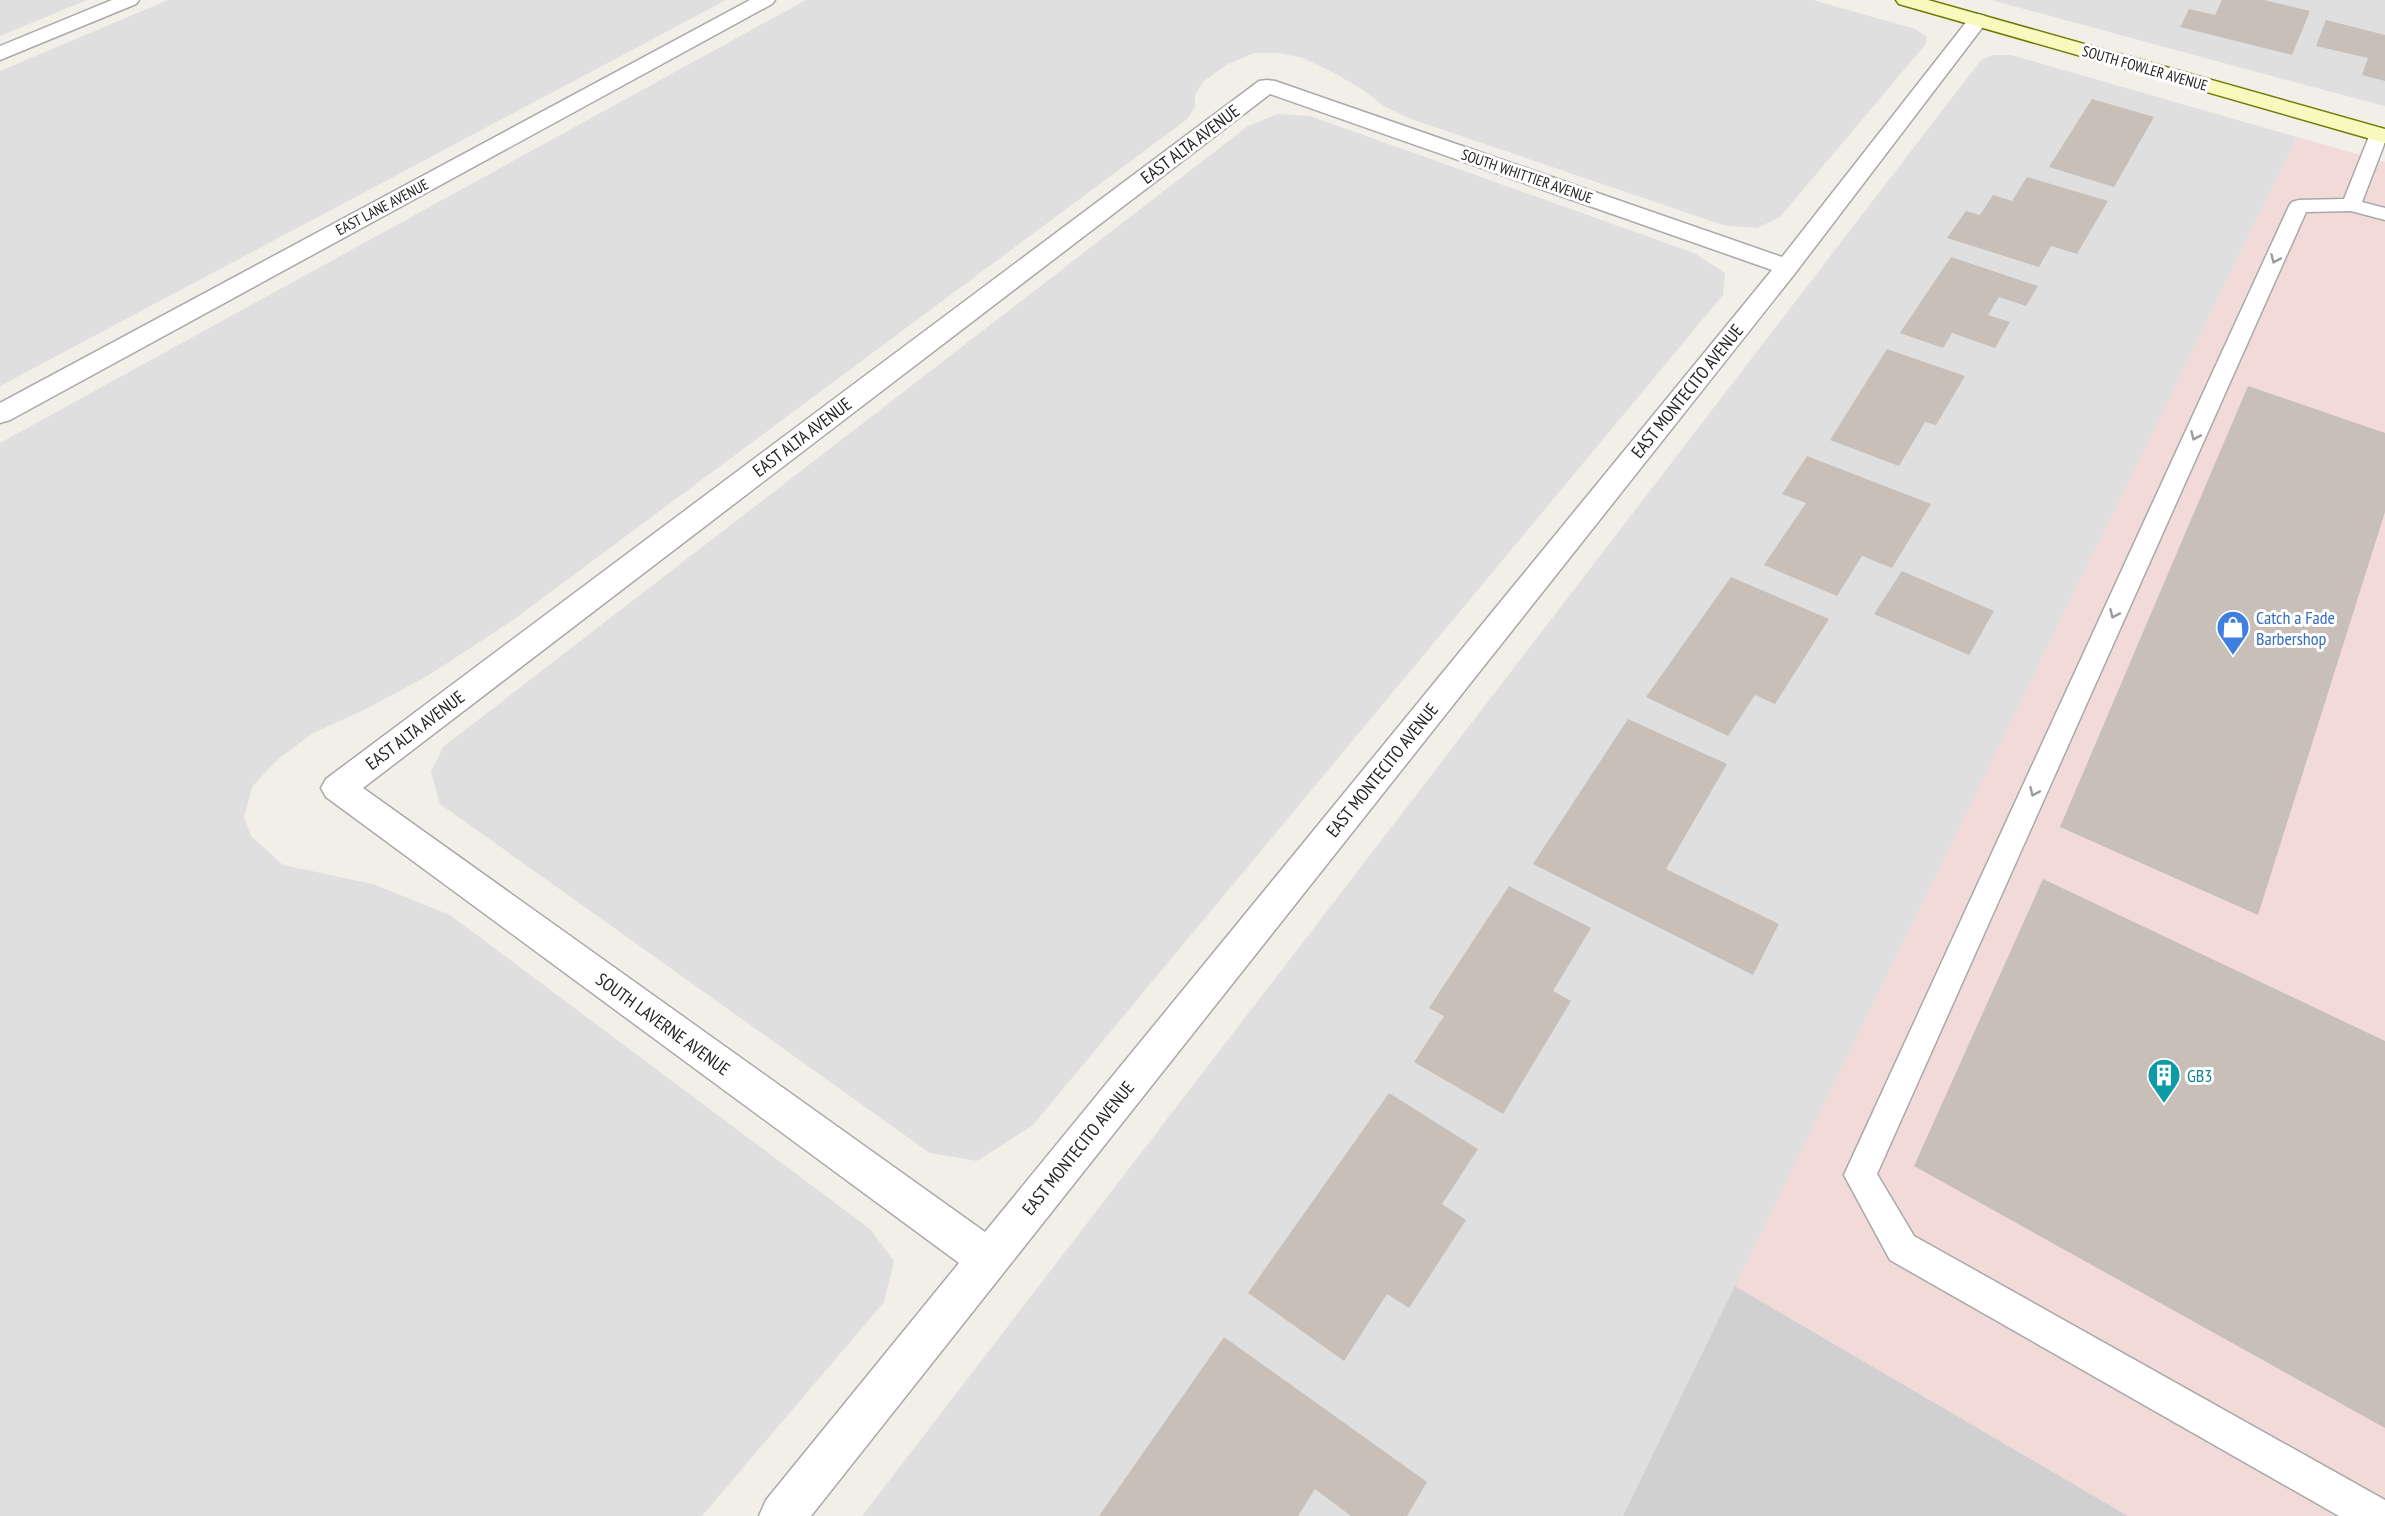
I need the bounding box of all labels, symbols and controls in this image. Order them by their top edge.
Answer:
street label: SOUTH FOWLER AVENUE [2080,41,2210,95]
street label: EAST ALTA AVENUE [1136,99,1244,189]
street label: SOUTH WHITTIER AVENUE [1459,145,1595,207]
street label: EAST LANE AVENUE [332,175,432,239]
one-way arrow [2271,252,2283,263]
street label: EAST MONTECITO AVENUE [1626,319,1748,463]
street label: EAST ALTA AVENUE [748,392,856,482]
one-way arrow [2190,430,2202,441]
place label: Catch a Fade Barbershop [2256,606,2335,650]
one-way arrow [2110,608,2122,619]
shop icon: Catch a Fade Barbershop [2215,609,2251,656]
street label: EAST ALTA AVENUE [361,685,469,775]
street label: EAST MONTECITO AVENUE [1321,698,1443,842]
one-way arrow [2029,785,2041,796]
street label: SOUTH LAVERNE AVENUE [592,968,734,1080]
building icon: GB3 [2146,1057,2182,1104]
place label: GB3 [2187,1064,2212,1087]
street label: EAST MONTECITO AVENUE [1017,1076,1139,1220]

